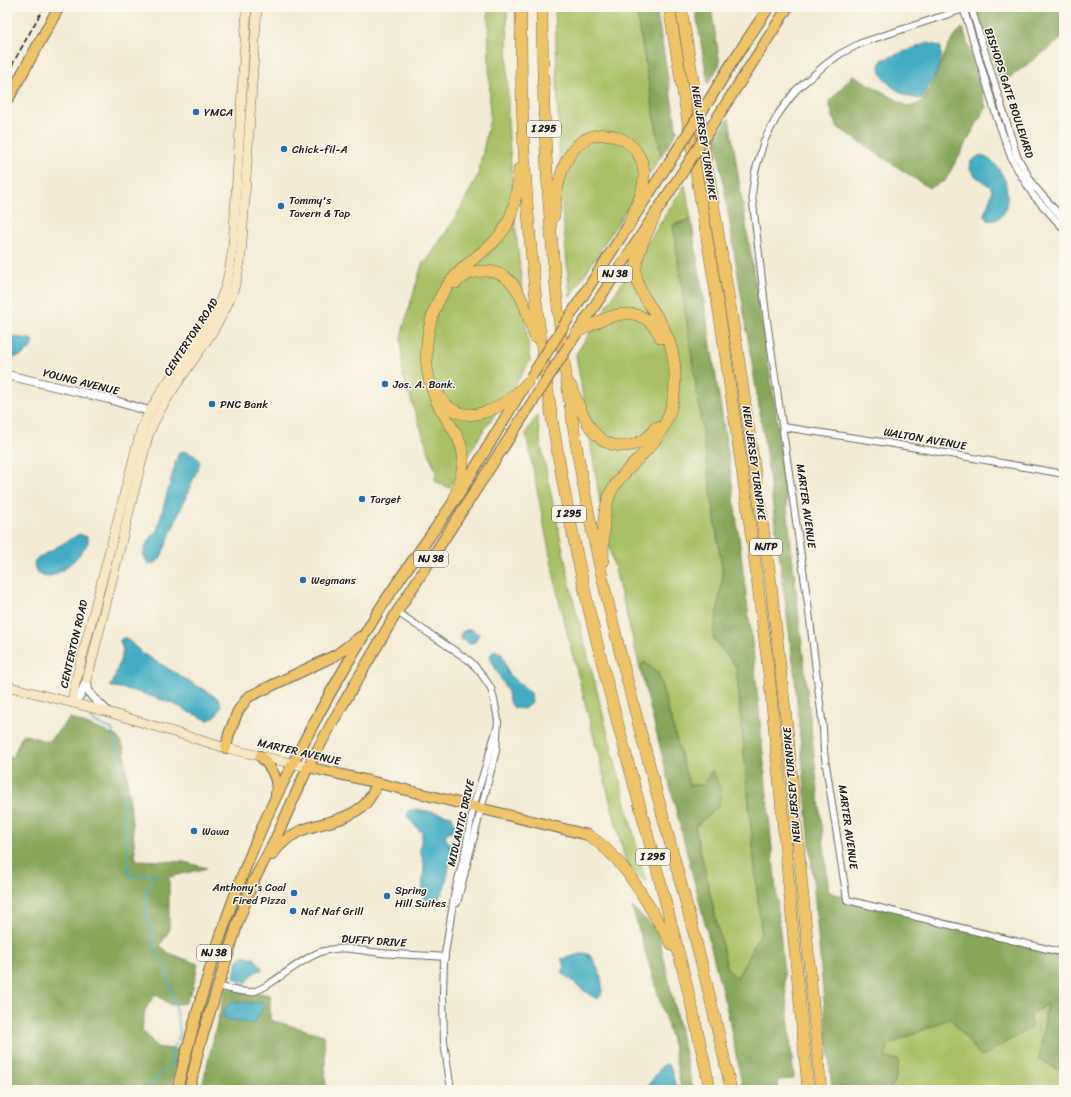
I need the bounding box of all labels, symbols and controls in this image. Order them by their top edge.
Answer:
street label: BISHOPS GATE BOULEVARD [979,25,1039,161]
street label: NEW JERSEY TURNPIKE [686,84,723,203]
place label: YMCA [204,103,233,122]
marker: YMCA [191,107,201,117]
road number: I 295 [527,121,561,137]
place label: Chick-fil-A [292,140,348,159]
marker: Chick-fil-A [279,144,289,154]
place label: Tommy's Tavern & Tap [289,191,350,223]
marker: Tommy's Tavern & Tap [276,201,286,211]
road number: NJ 38 [598,266,632,282]
street label: CENTERTON ROAD [159,294,224,380]
street label: YOUNG AVENUE [41,363,122,401]
place label: Jos. A. Bank. [392,375,456,394]
marker: Jos. A. Bank. [380,379,390,389]
place label: PNC Bank [220,395,268,414]
marker: PNC Bank [207,399,217,409]
street label: NEW JERSEY TURNPIKE [737,404,772,523]
street label: WALTON AVENUE [882,422,969,456]
street label: MARTER AVENUE [791,463,821,550]
place label: Target [370,490,401,509]
marker: Target [357,494,367,504]
road number: I 295 [552,506,586,522]
road number: NJTP [750,539,782,555]
road number: NJ 38 [414,551,448,567]
place label: Wegmans [311,571,357,590]
marker: Wegmans [298,575,308,585]
street label: CENTERTON ROAD [55,598,93,690]
street label: NEW JERSEY TURNPIKE [777,726,807,844]
street label: MARTER AVENUE [256,733,343,771]
street label: MIDLANTIC DRIVE [442,777,480,868]
street label: MARTER AVENUE [833,784,863,871]
place label: Wawa [202,822,230,841]
marker: Wawa [189,826,199,836]
road number: I 295 [636,849,670,865]
place label: Anthony's Coal Fired Pizza [211,878,287,910]
place label: Spring Hill Suites [395,881,447,913]
marker: Anthony's Coal Fired Pizza [289,888,299,898]
marker: Spring Hill Suites [382,891,392,901]
place label: Naf Naf Grill [301,902,364,921]
marker: Naf Naf Grill [288,906,298,916]
street label: DUFFY DRIVE [341,929,408,953]
road number: NJ 38 [197,945,231,961]

